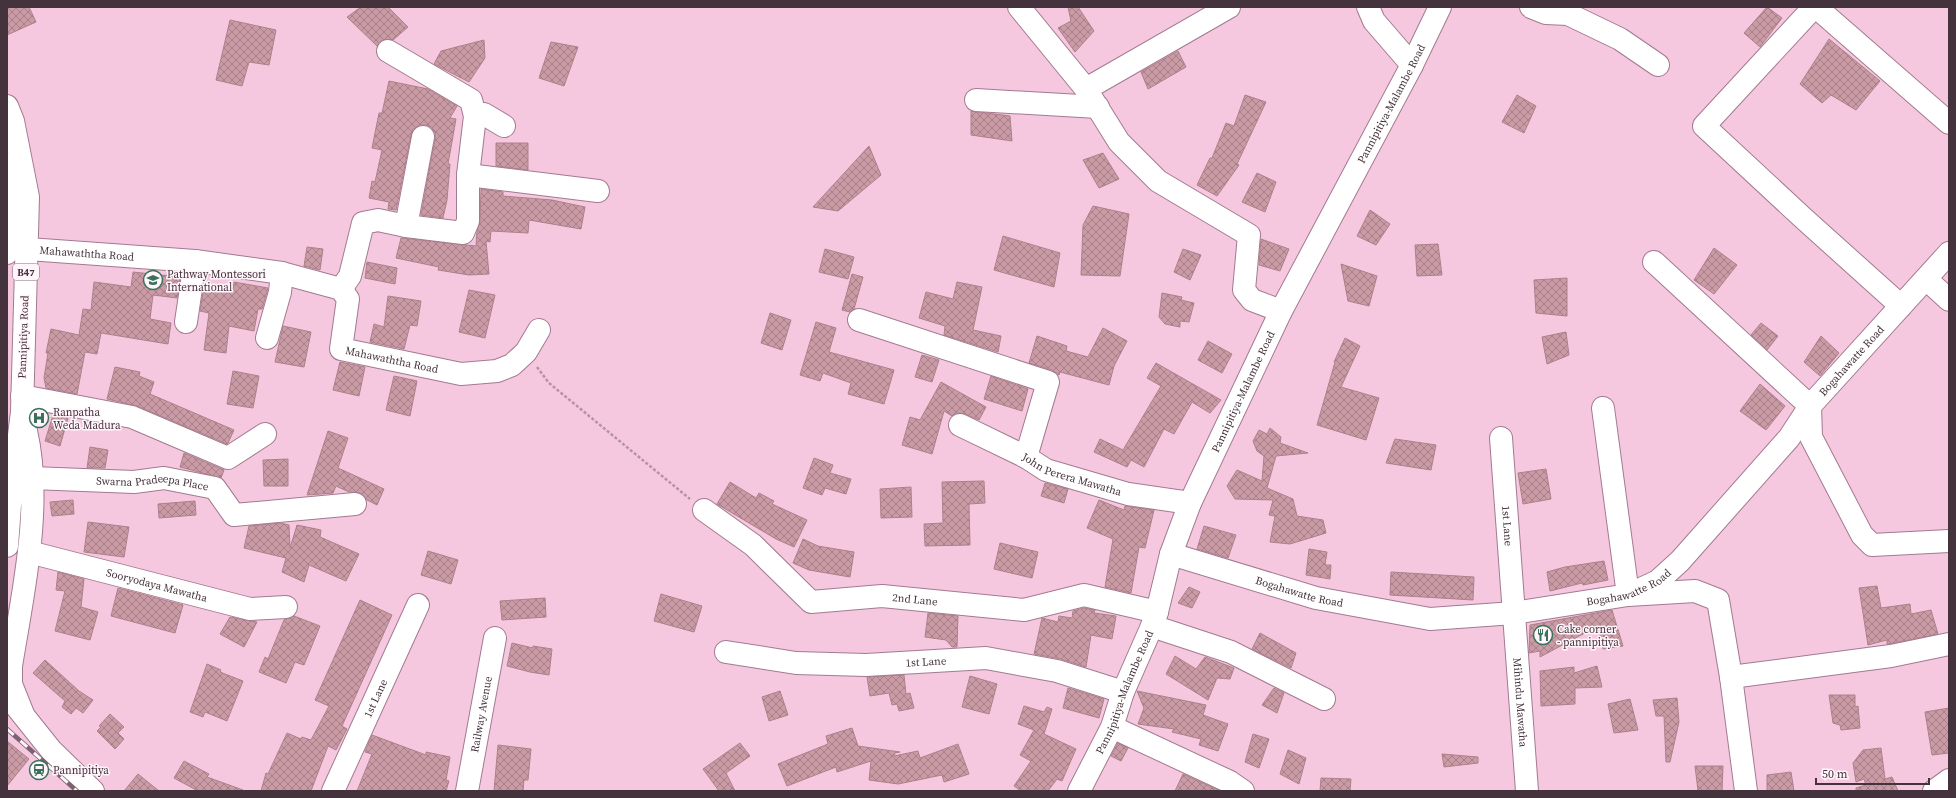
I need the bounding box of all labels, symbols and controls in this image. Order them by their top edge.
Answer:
street label: Pannipitiya-Malambe Road [1354,41,1429,166]
street label: Mahawaththa Road [39,243,135,265]
road number: B47 [13,264,39,280]
place label: Pathway Montessori International [167,267,266,295]
school or university icon: Pathway Montessori International [142,269,164,291]
street label: Pannipitiya Road [15,294,32,379]
street label: Bogahawatte Road [1816,322,1888,399]
street label: Pannipitiya-Malambe Road [1208,328,1279,455]
street label: Mahawaththa Road [344,343,440,377]
place label: Ranpatha Weda Madura [53,405,121,433]
hospital icon: Ranpatha Weda Madura [28,407,50,429]
street label: John Perera Mawatha [1019,449,1124,500]
street label: Swarna Pradeepa Place [96,471,210,495]
street label: 1st Lane [1498,505,1516,547]
street label: Sooryodaya Mawatha [104,565,209,606]
street label: Bogahawatte Road [1585,565,1675,609]
street label: Bogahawatte Road [1254,573,1345,611]
street label: 2nd Lane [892,590,939,609]
place label: Cake corner - pannipitiya [1557,622,1619,650]
restaurant icon: Cake corner - pannipitiya [1532,624,1554,646]
street label: Pannipitiya-Malambe Road [1092,627,1157,757]
street label: 1st Lane [905,653,947,671]
street label: Mihindu Mawatha [1509,657,1531,748]
street label: Railway Avenue [467,675,496,754]
street label: 1st Lane [361,676,391,720]
station icon: Pannipitiya [28,759,50,781]
scale bar [1816,760,1929,786]
place label: Pannipitiya [53,763,109,778]
text: 50 m [1822,766,1848,782]

